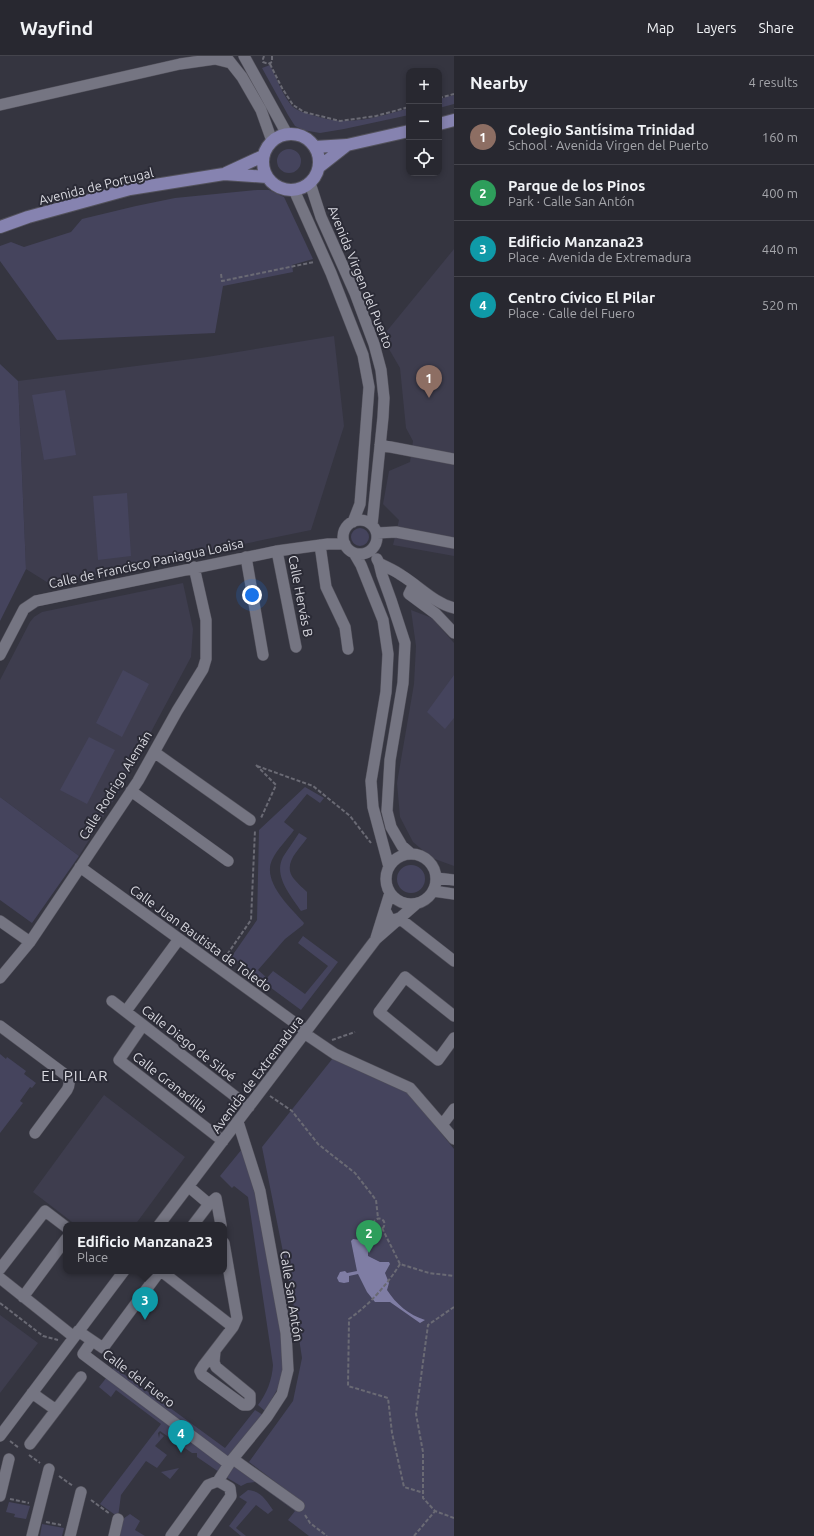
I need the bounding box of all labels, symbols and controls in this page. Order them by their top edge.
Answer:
text: Wayfind [20,17,93,39]
text: Map [647,20,674,36]
text: Layers [696,20,736,36]
text: Share [758,20,794,36]
map controls [406,68,442,176]
button: + [406,68,442,104]
text: Nearby [470,73,528,92]
text: 4 results [748,75,798,89]
button: − [406,104,442,140]
text: Colegio Santísima Trinidad [508,121,695,138]
text: 1 [479,130,487,144]
text: 160 m [762,130,798,144]
text: School · Avenida Virgen del Puerto [508,138,709,152]
button: locate [406,140,442,176]
street label: Avenida de Portugal [37,165,155,207]
text: Parque de los Pinos [508,177,645,194]
text: 2 [479,186,487,200]
text: 400 m [762,186,798,200]
text: Park · Calle San Antón [508,194,635,208]
street label: Avenida Virgen del Puerto [326,204,396,350]
text: Edificio Manzana23 [508,233,644,250]
text: 3 [479,242,487,256]
text: 440 m [762,242,798,256]
text: Place · Avenida de Extremadura [508,250,691,264]
text: Centro Cívico El Pilar [508,289,655,306]
text: 4 [479,298,487,312]
text: 520 m [762,298,798,312]
text: Place · Calle del Fuero [508,306,635,320]
pin: 1 [416,365,442,398]
street label: Calle de Francisco Paniagua Loaisa [47,535,245,591]
street label: Calle Hervás B [286,554,316,638]
your location [242,585,262,605]
street label: Calle Rodrigo Alemán [76,728,154,842]
street label: Calle Juan Bautista de Toledo [128,882,274,994]
street label: Calle Diego de Siloé [139,1002,239,1084]
street label: Avenida de Extremadura [208,1013,306,1135]
street label: Calle Granadilla [130,1049,210,1115]
district label: EL PILAR [41,1067,109,1084]
pin: 2 [356,1220,382,1253]
popup [63,1222,227,1274]
text: Edificio Manzana23 [77,1233,213,1250]
text: Place [77,1250,108,1264]
street label: Calle San Antón [278,1250,306,1342]
pin: 3 [132,1287,158,1320]
street label: Calle del Fuero [100,1346,178,1410]
pin: 4 [168,1420,194,1453]

